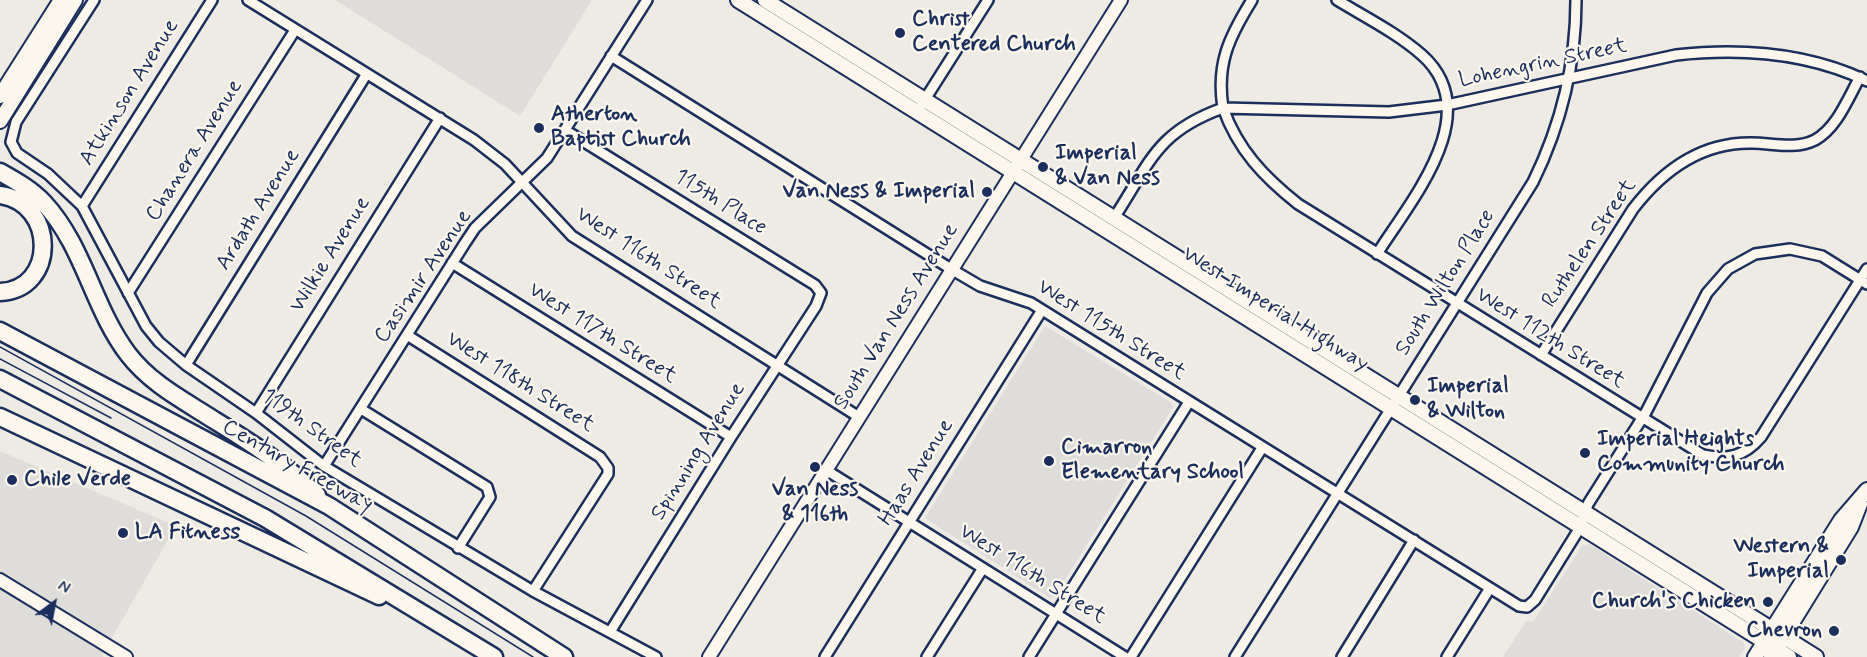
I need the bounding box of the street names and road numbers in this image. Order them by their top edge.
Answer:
street label: Atkinson Avenue [74,15,186,171]
street label: Lohengrin Street [1457,33,1629,95]
street label: Chanera Avenue [141,75,249,227]
street label: Ardath Avenue [211,144,307,276]
street label: 115th Place [669,164,771,242]
street label: Ruthelen Street [1537,175,1643,313]
street label: Wilkie Avenue [285,192,377,318]
street label: West 116th Street [570,202,726,316]
street label: Casimir Avenue [370,205,478,349]
street label: South Wilton Place [1390,205,1502,361]
street label: South Van Ness Avenue [829,219,965,415]
street label: West Imperial Highway [1177,242,1373,378]
street label: West 115th Street [1032,275,1190,387]
street label: West 117th Street [523,278,681,390]
street label: West 112th Street [1471,283,1629,395]
street label: West 118th Street [441,327,599,439]
street label: Spinning Avenue [646,378,752,526]
street label: 119th Street [255,384,367,474]
street label: Century Freeway [217,415,377,519]
street label: Haas Avenue [874,415,960,531]
street label: West 116th Street [954,519,1110,631]

